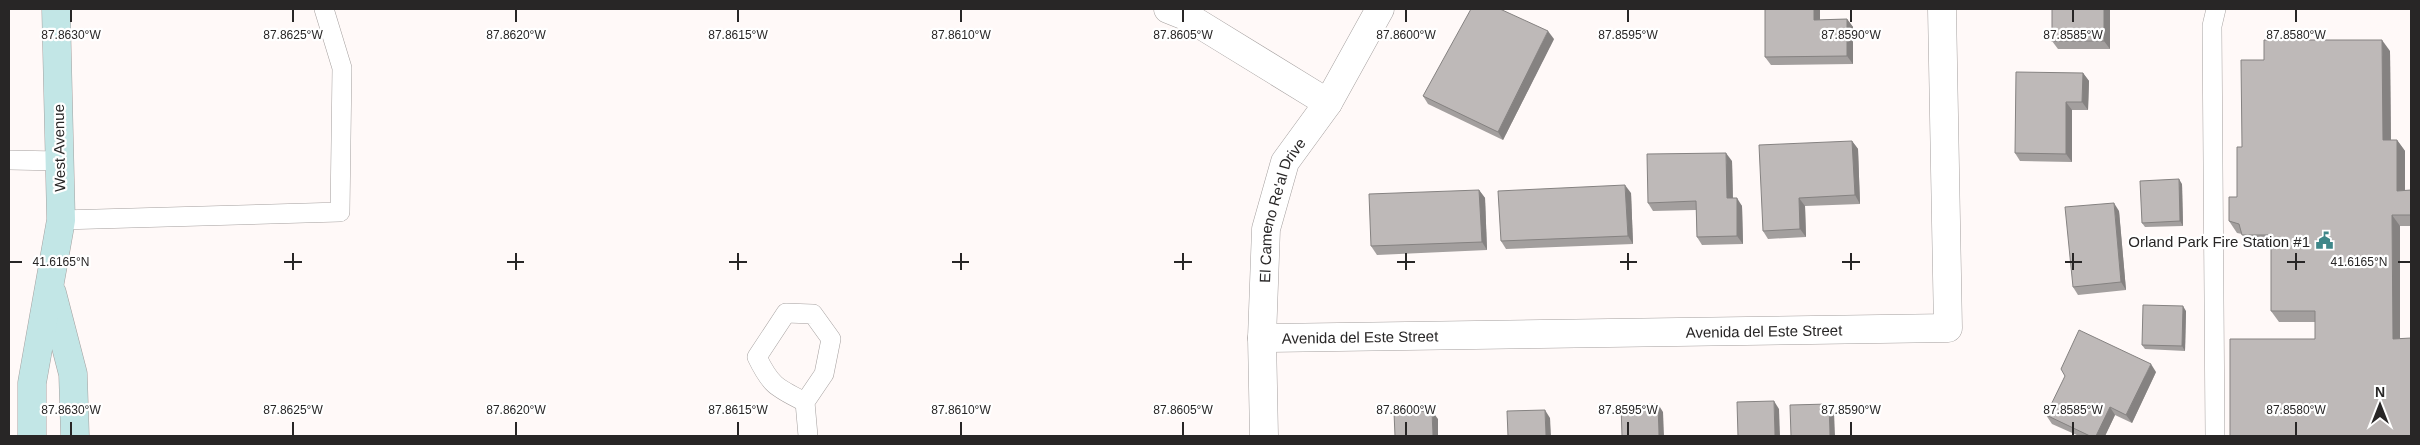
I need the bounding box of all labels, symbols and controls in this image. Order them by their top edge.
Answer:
text: 87.8630°W [41,28,101,42]
text: 87.8625°W [263,28,323,42]
text: 87.8620°W [486,28,546,42]
text: 87.8615°W [708,28,768,42]
text: 87.8610°W [931,28,991,42]
text: 87.8605°W [1153,28,1213,42]
text: 87.8600°W [1376,28,1436,42]
text: 87.8595°W [1598,28,1658,42]
text: 87.8590°W [1821,28,1881,42]
text: 87.8585°W [2043,28,2103,42]
text: 87.8580°W [2266,28,2326,42]
street label: West Avenue [50,104,68,192]
street label: El Cameno Re'al Drive [1256,134,1308,283]
public building icon: Orland Park Fire Station #1 [2314,231,2334,251]
place label: Orland Park Fire Station #1 [2128,233,2310,250]
text: 41.6165°N [33,255,89,269]
text: 41.6165°N [2331,255,2387,269]
street label: Avenida del Este Street [1686,321,1843,340]
street label: Avenida del Este Street [1282,327,1439,346]
north arrow [2355,380,2405,430]
text: N [2375,384,2385,400]
text: 87.8630°W [41,403,101,417]
text: 87.8625°W [263,403,323,417]
text: 87.8620°W [486,403,546,417]
text: 87.8615°W [708,403,768,417]
text: 87.8610°W [931,403,991,417]
text: 87.8605°W [1153,403,1213,417]
text: 87.8600°W [1376,403,1436,417]
text: 87.8595°W [1598,403,1658,417]
text: 87.8590°W [1821,403,1881,417]
text: 87.8585°W [2043,403,2103,417]
text: 87.8580°W [2266,403,2326,417]

